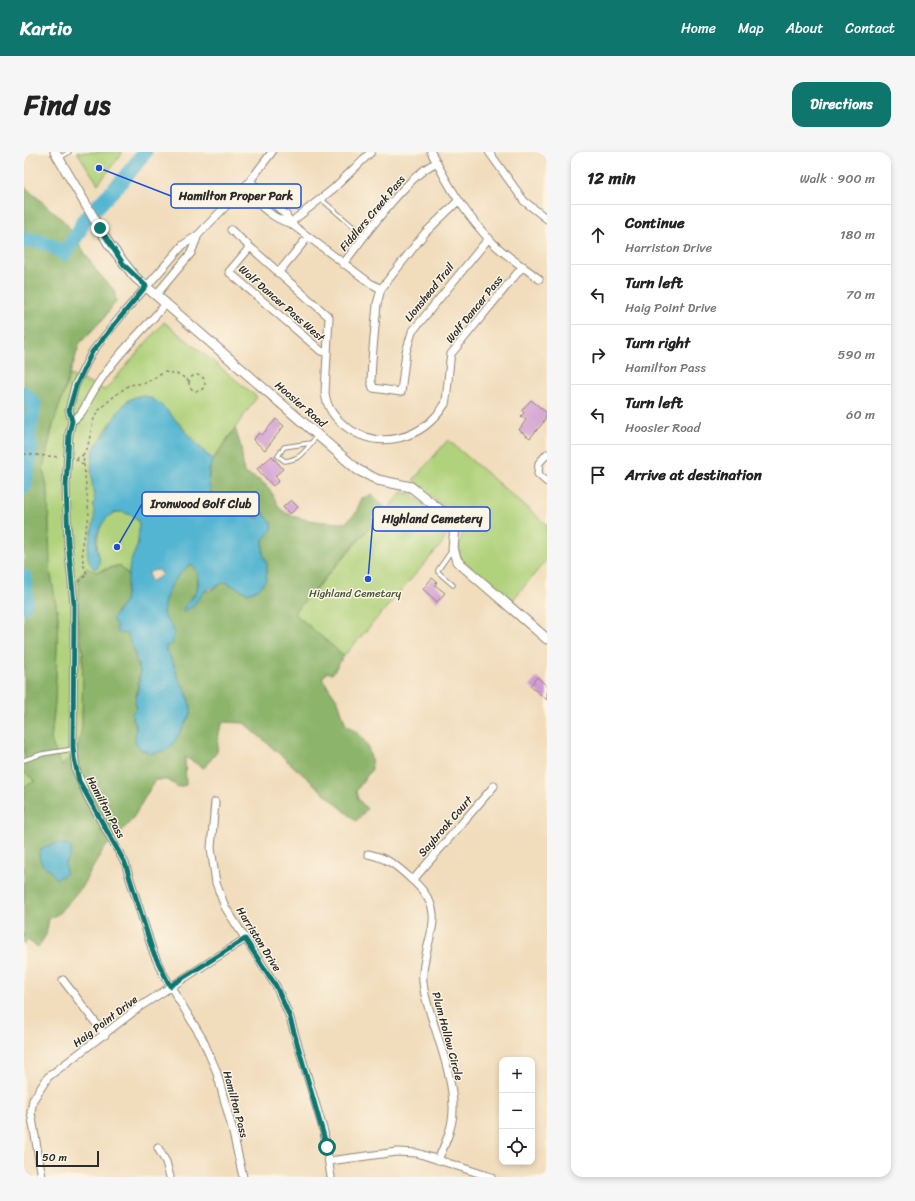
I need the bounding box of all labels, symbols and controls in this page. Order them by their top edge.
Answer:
text: Kartio [20,12,72,45]
text: Home [681,16,716,41]
text: Map [738,16,764,41]
text: About [786,16,823,41]
text: Contact [845,16,895,41]
text: Find us [24,80,111,129]
button: Directions [792,82,891,127]
text: 12 min [587,163,635,193]
text: Walk · 900 m [800,167,875,190]
street label: Fiddlers Creek Pass [335,171,410,256]
callout: Hamilton Proper Park [171,184,301,208]
text: Hamilton Proper Park [178,185,294,207]
text: Continue [625,210,685,236]
route end [91,219,109,237]
text: 180 m [840,223,875,246]
icon: ahead [587,224,609,246]
text: Harriston Drive [625,236,712,259]
street label: Lionshead Trail [400,258,460,326]
street label: Wolf Dancer Pass West [234,260,330,347]
street label: Wolf Dancer Pass [441,270,508,347]
text: Turn left [625,270,683,296]
text: 70 m [846,283,875,306]
icon: left [587,284,609,306]
text: Haig Point Drive [625,296,717,319]
text: Turn right [625,330,690,356]
text: 590 m [837,343,875,366]
icon: right [587,344,609,366]
text: Hamilton Pass [625,356,706,379]
street label: Hoosier Road [270,376,332,433]
text: Turn left [625,390,683,416]
text: 60 m [846,403,875,426]
icon: left [587,404,609,426]
text: Hoosier Road [625,416,700,439]
text: Arrive at destination [625,462,762,488]
icon: arrive [587,464,609,486]
callout: Ironwood Golf Club [142,492,259,516]
text: Ironwood Golf Club [149,493,252,515]
callout: Highland Cemetery [373,507,490,531]
text: Highland Cemetery [381,508,483,530]
park label: Highland Cemetary [309,584,401,603]
street label: Hamilton Pass [81,773,130,842]
street label: Saybrook Court [413,791,478,861]
street label: Harriston Drive [231,903,286,976]
street label: Haig Point Drive [69,990,143,1052]
street label: Plum Hollow Circle [427,990,469,1083]
map controls [499,1057,535,1165]
button: + [499,1057,535,1093]
street label: Hamilton Pass [217,1069,254,1140]
button: − [499,1093,535,1129]
button: locate [499,1129,535,1165]
route start [318,1138,336,1156]
text: 50 m [42,1148,67,1167]
scale bar [36,1149,99,1168]

